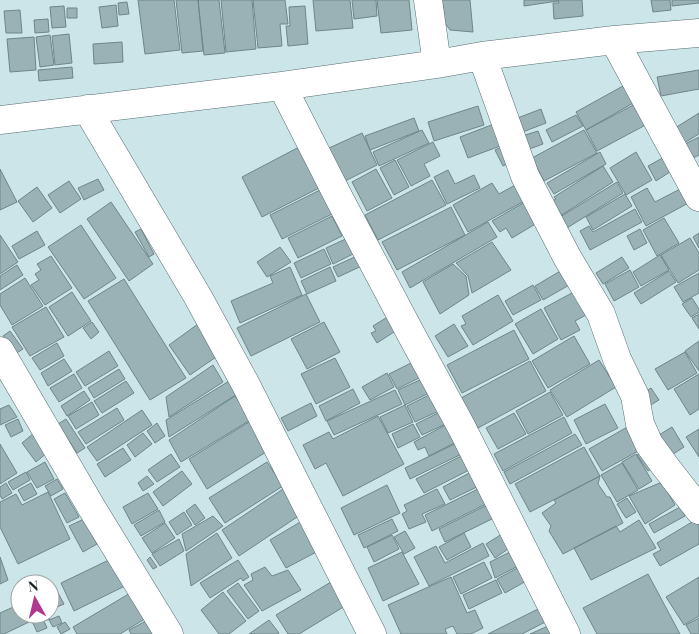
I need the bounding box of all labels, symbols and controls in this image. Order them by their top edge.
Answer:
north arrow [10,574,60,624]
text: N [27,576,39,596]

